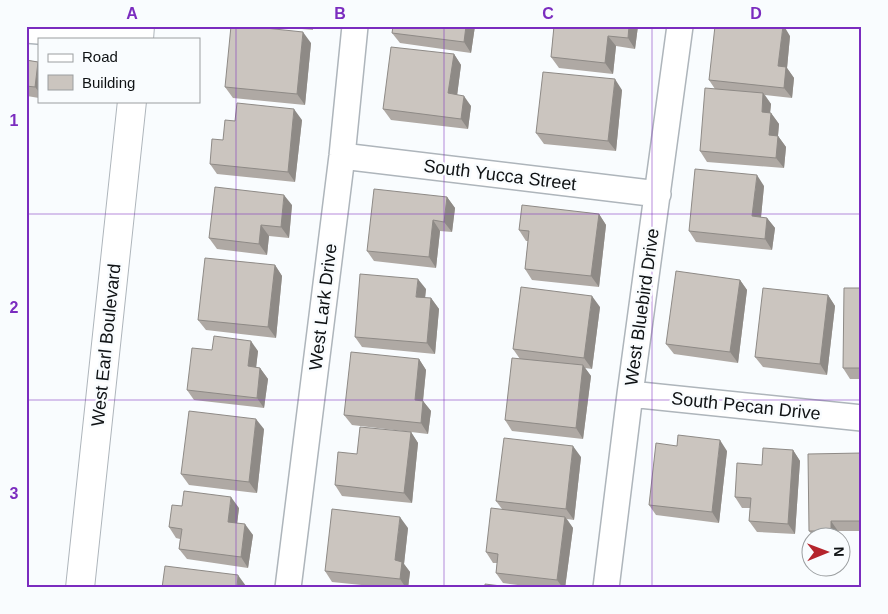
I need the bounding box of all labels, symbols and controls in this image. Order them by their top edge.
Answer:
text: A [126,5,138,22]
text: B [334,5,346,22]
text: C [542,5,554,22]
text: D [750,5,762,22]
legend [38,38,200,102]
text: Road [82,48,118,65]
text: Building [82,74,135,91]
text: 1 [10,112,19,129]
street label: South Yucca Street [422,156,578,194]
street label: West Bluebird Drive [621,227,663,387]
street label: West Lark Drive [305,242,341,372]
street label: West Earl Boulevard [87,263,125,427]
text: 2 [10,299,19,316]
street label: South Pecan Drive [670,388,822,424]
text: 3 [10,485,19,502]
north arrow [800,526,850,576]
text: N [831,547,847,557]

